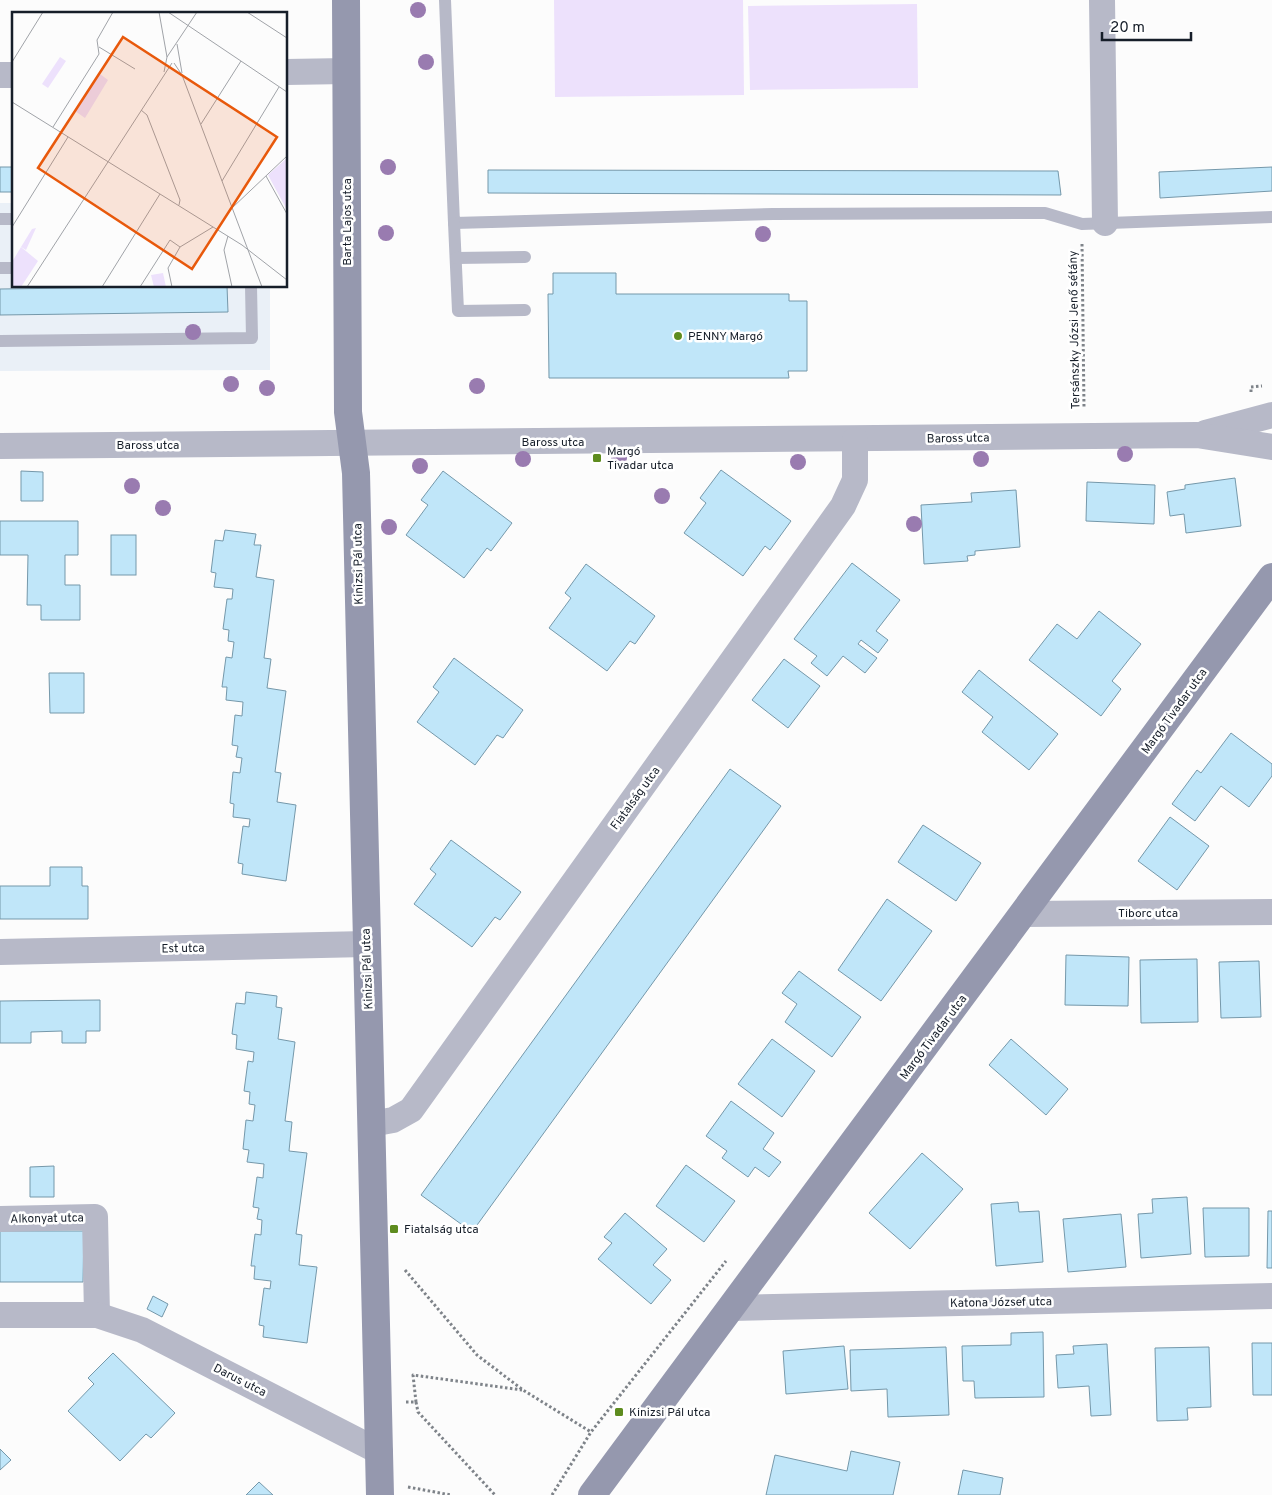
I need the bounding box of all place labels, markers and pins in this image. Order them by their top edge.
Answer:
place label: PENNY Margó [688,329,763,345]
marker: PENNY Margó [672,330,684,342]
place label: Margó Tivadar utca [607,444,674,474]
marker: Margó Tivadar utca [591,452,603,464]
place label: Fiatalság utca [404,1222,479,1238]
marker: Fiatalság utca [388,1223,400,1235]
place label: Kinizsi Pál utca [629,1405,710,1421]
marker: Kinizsi Pál utca [613,1406,625,1418]

